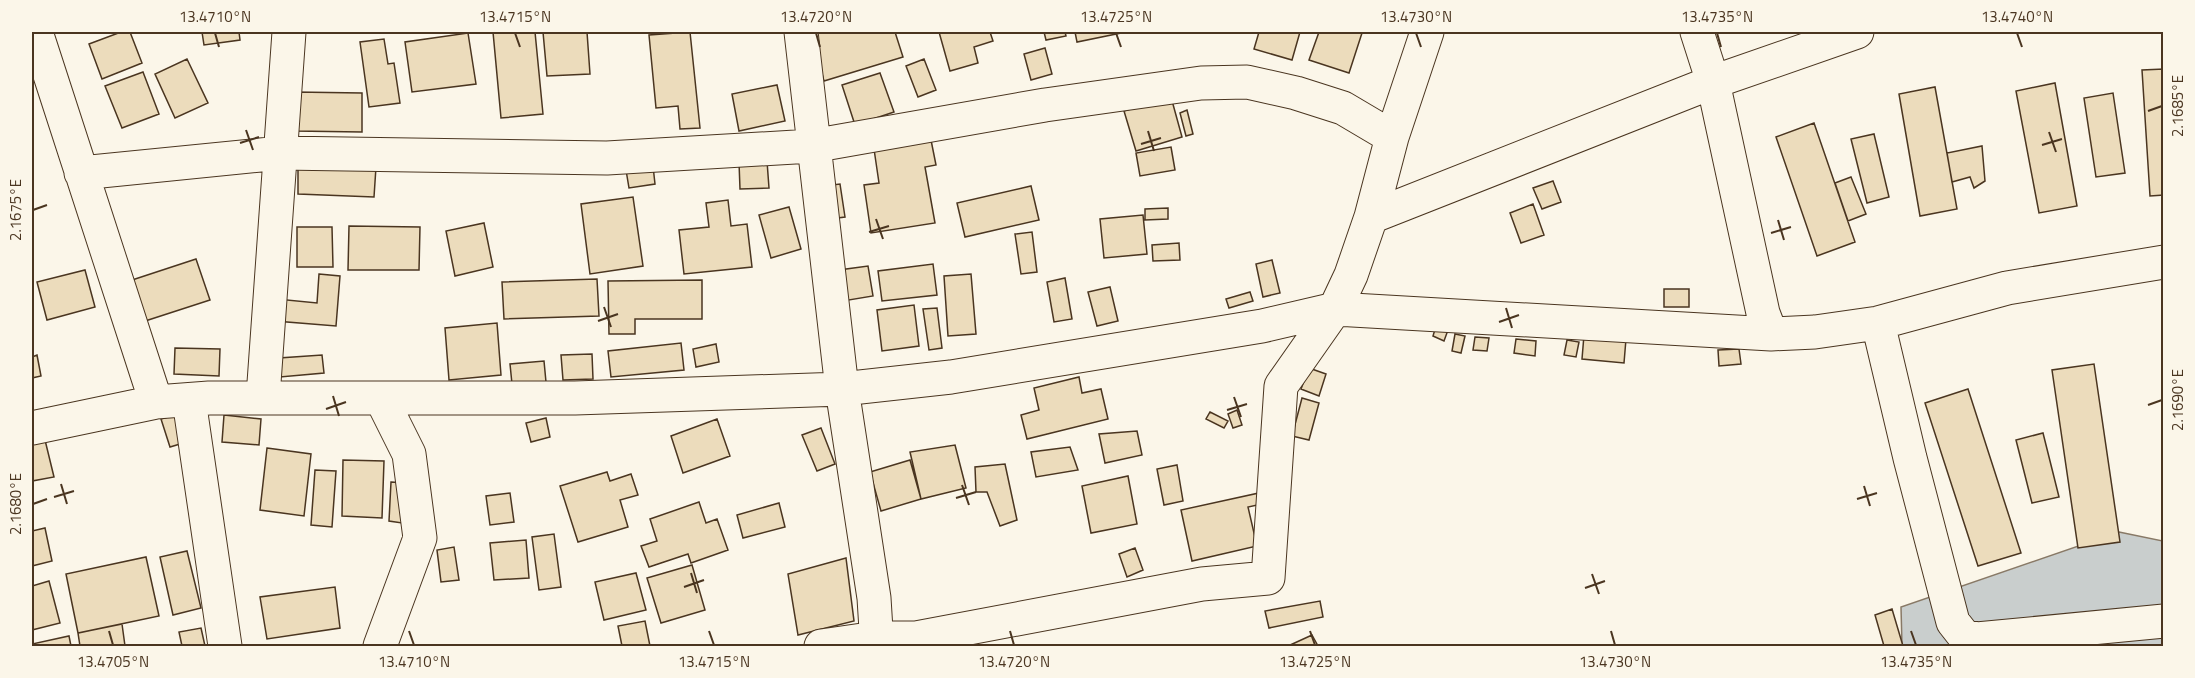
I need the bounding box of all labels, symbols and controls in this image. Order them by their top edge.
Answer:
text: 13.4710°N [179,5,251,28]
text: 13.4715°N [479,5,551,28]
text: 13.4720°N [780,5,852,28]
text: 13.4725°N [1080,5,1152,28]
text: 13.4730°N [1380,5,1452,28]
text: 13.4735°N [1681,5,1753,28]
text: 13.4740°N [1981,5,2053,28]
text: 2.1685°E [2166,75,2189,137]
text: 2.1675°E [4,179,27,241]
text: 2.1690°E [2166,369,2189,431]
text: 2.1680°E [4,473,27,535]
text: 13.4705°N [77,650,149,673]
text: 13.4710°N [378,650,450,673]
text: 13.4715°N [678,650,750,673]
text: 13.4720°N [978,650,1050,673]
text: 13.4725°N [1279,650,1351,673]
text: 13.4730°N [1579,650,1651,673]
text: 13.4735°N [1880,650,1952,673]

